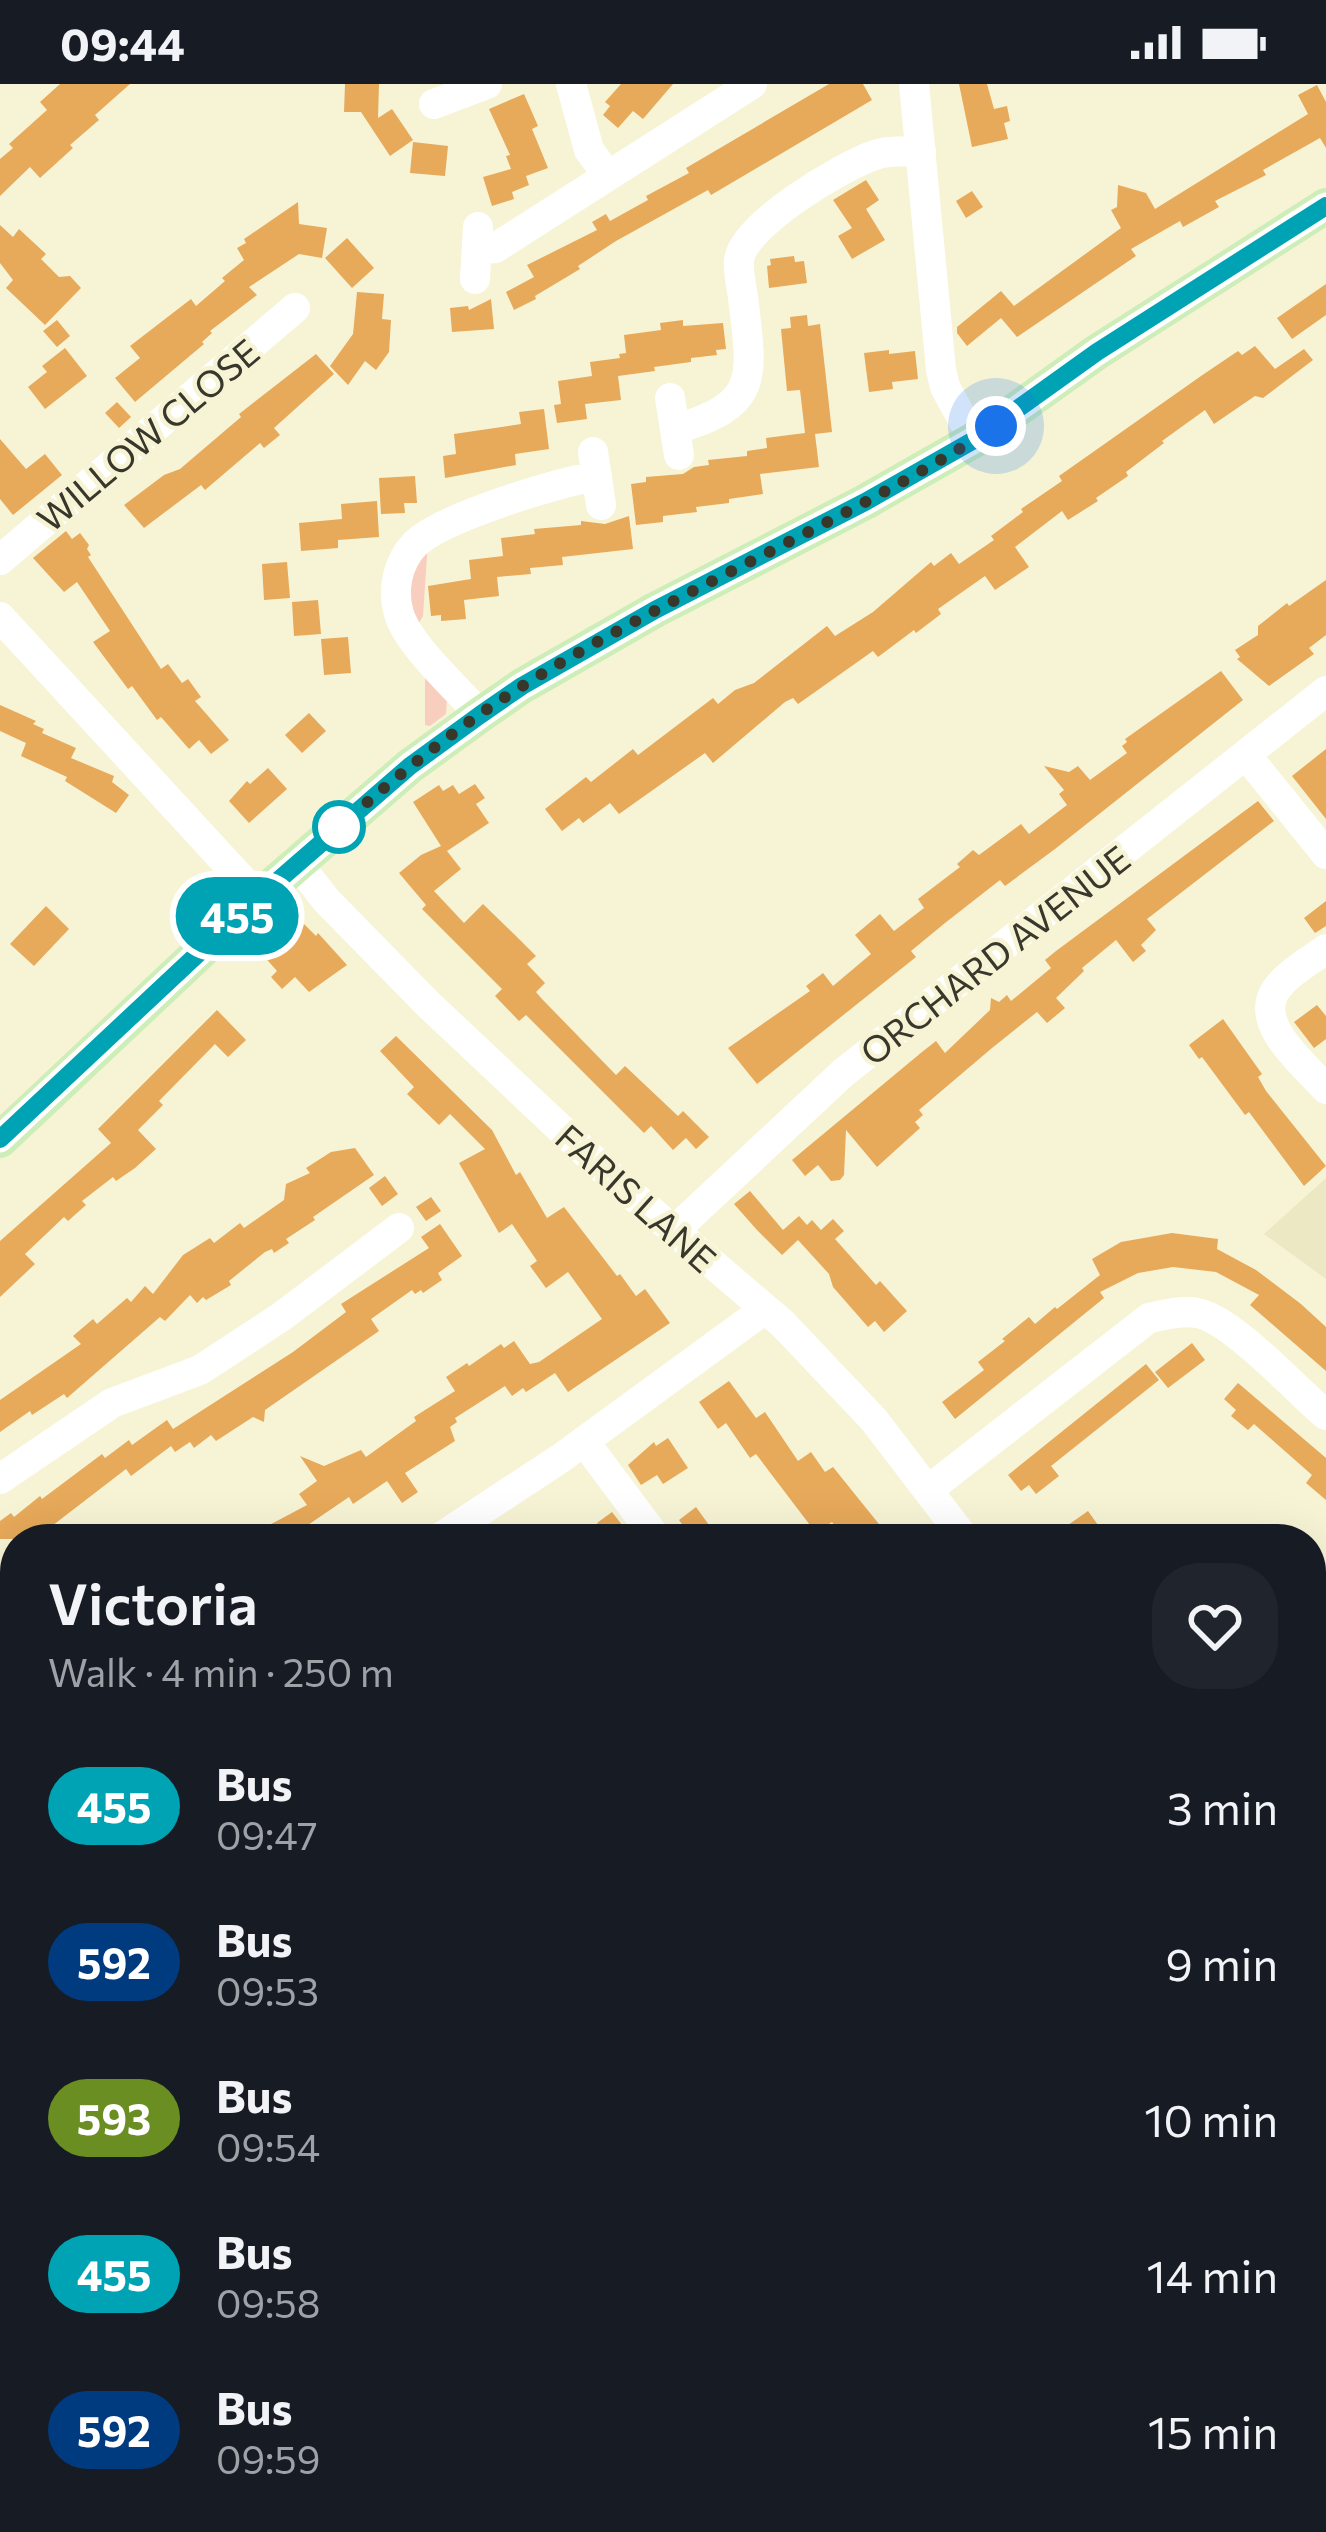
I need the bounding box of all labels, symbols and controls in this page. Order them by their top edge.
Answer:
text: 09:44 [60,15,185,70]
street label: WILLOW CLOSE [27,328,267,540]
your location [966,396,1026,456]
unlabelled marker [314,802,364,852]
street label: ORCHARD AVENUE [850,835,1138,1073]
line badge: 455 [168,877,306,955]
text: 455 [200,890,274,942]
street label: FARIS LANE [548,1114,726,1280]
button: heart [1152,1563,1278,1689]
text: Victoria [48,1567,258,1637]
text: Walk · 4 min · 250 m [48,1647,394,1695]
text: Bus [216,1755,292,1810]
text: 3 min [1167,1779,1278,1834]
text: 455 [77,1780,151,1832]
text: 09:47 [216,1810,318,1858]
text: Bus [216,1911,292,1966]
text: 9 min [1165,1935,1278,1990]
text: 592 [77,1936,151,1988]
text: 09:53 [216,1966,319,2014]
text: Bus [216,2067,292,2122]
text: 10 min [1144,2091,1278,2146]
text: 593 [77,2092,151,2144]
text: 09:54 [216,2122,320,2170]
text: Bus [216,2223,292,2278]
text: 14 min [1147,2247,1278,2302]
text: 455 [77,2248,151,2300]
text: 09:58 [216,2278,320,2326]
text: Bus [216,2379,292,2434]
text: 15 min [1148,2403,1278,2458]
text: 592 [77,2404,151,2456]
text: 09:59 [216,2434,320,2482]

